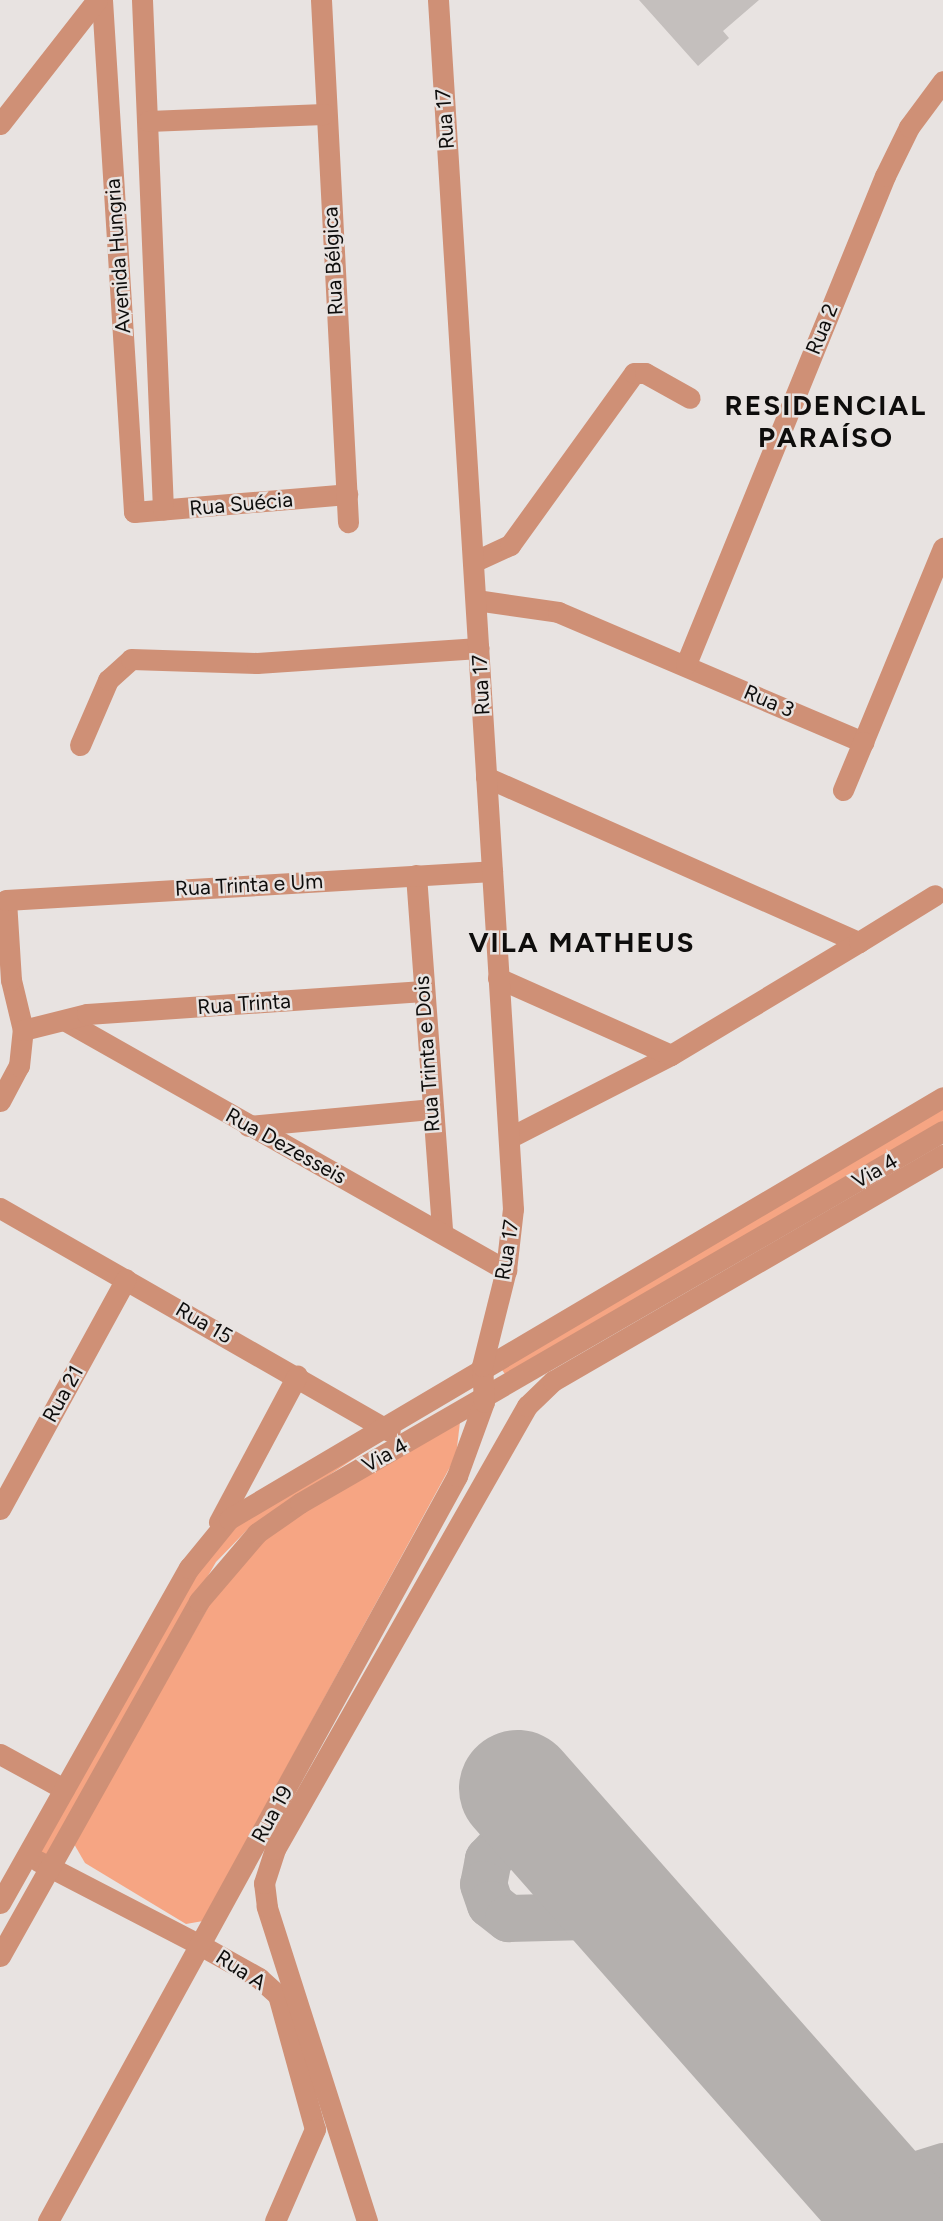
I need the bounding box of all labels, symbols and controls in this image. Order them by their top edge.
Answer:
street label: Rua 17 [430,88,460,150]
street label: Avenida Hungria [100,178,136,334]
street label: Rua Bélgica [318,206,348,316]
street label: Rua 2 [800,300,844,358]
district label: RESIDENCIAL PARAÍSO [726,388,926,454]
street label: Rua Suécia [188,487,294,521]
street label: Rua 17 [467,654,495,716]
street label: Rua 3 [740,679,798,723]
street label: Rua Trinta e Um [174,869,324,901]
district label: VILA MATHEUS [470,925,694,959]
street label: Rua Trinta e Dois [409,975,445,1133]
street label: Rua Trinta [196,988,292,1020]
street label: Rua Dezesseis [221,1102,351,1190]
street label: Via 4 [848,1148,902,1194]
street label: Rua 17 [490,1218,524,1282]
street label: Rua 15 [171,1297,237,1349]
street label: Rua 21 [37,1361,89,1427]
street label: Via 4 [358,1432,412,1478]
street label: Rua 19 [246,1781,298,1847]
street label: Rua A [211,1944,271,1996]

